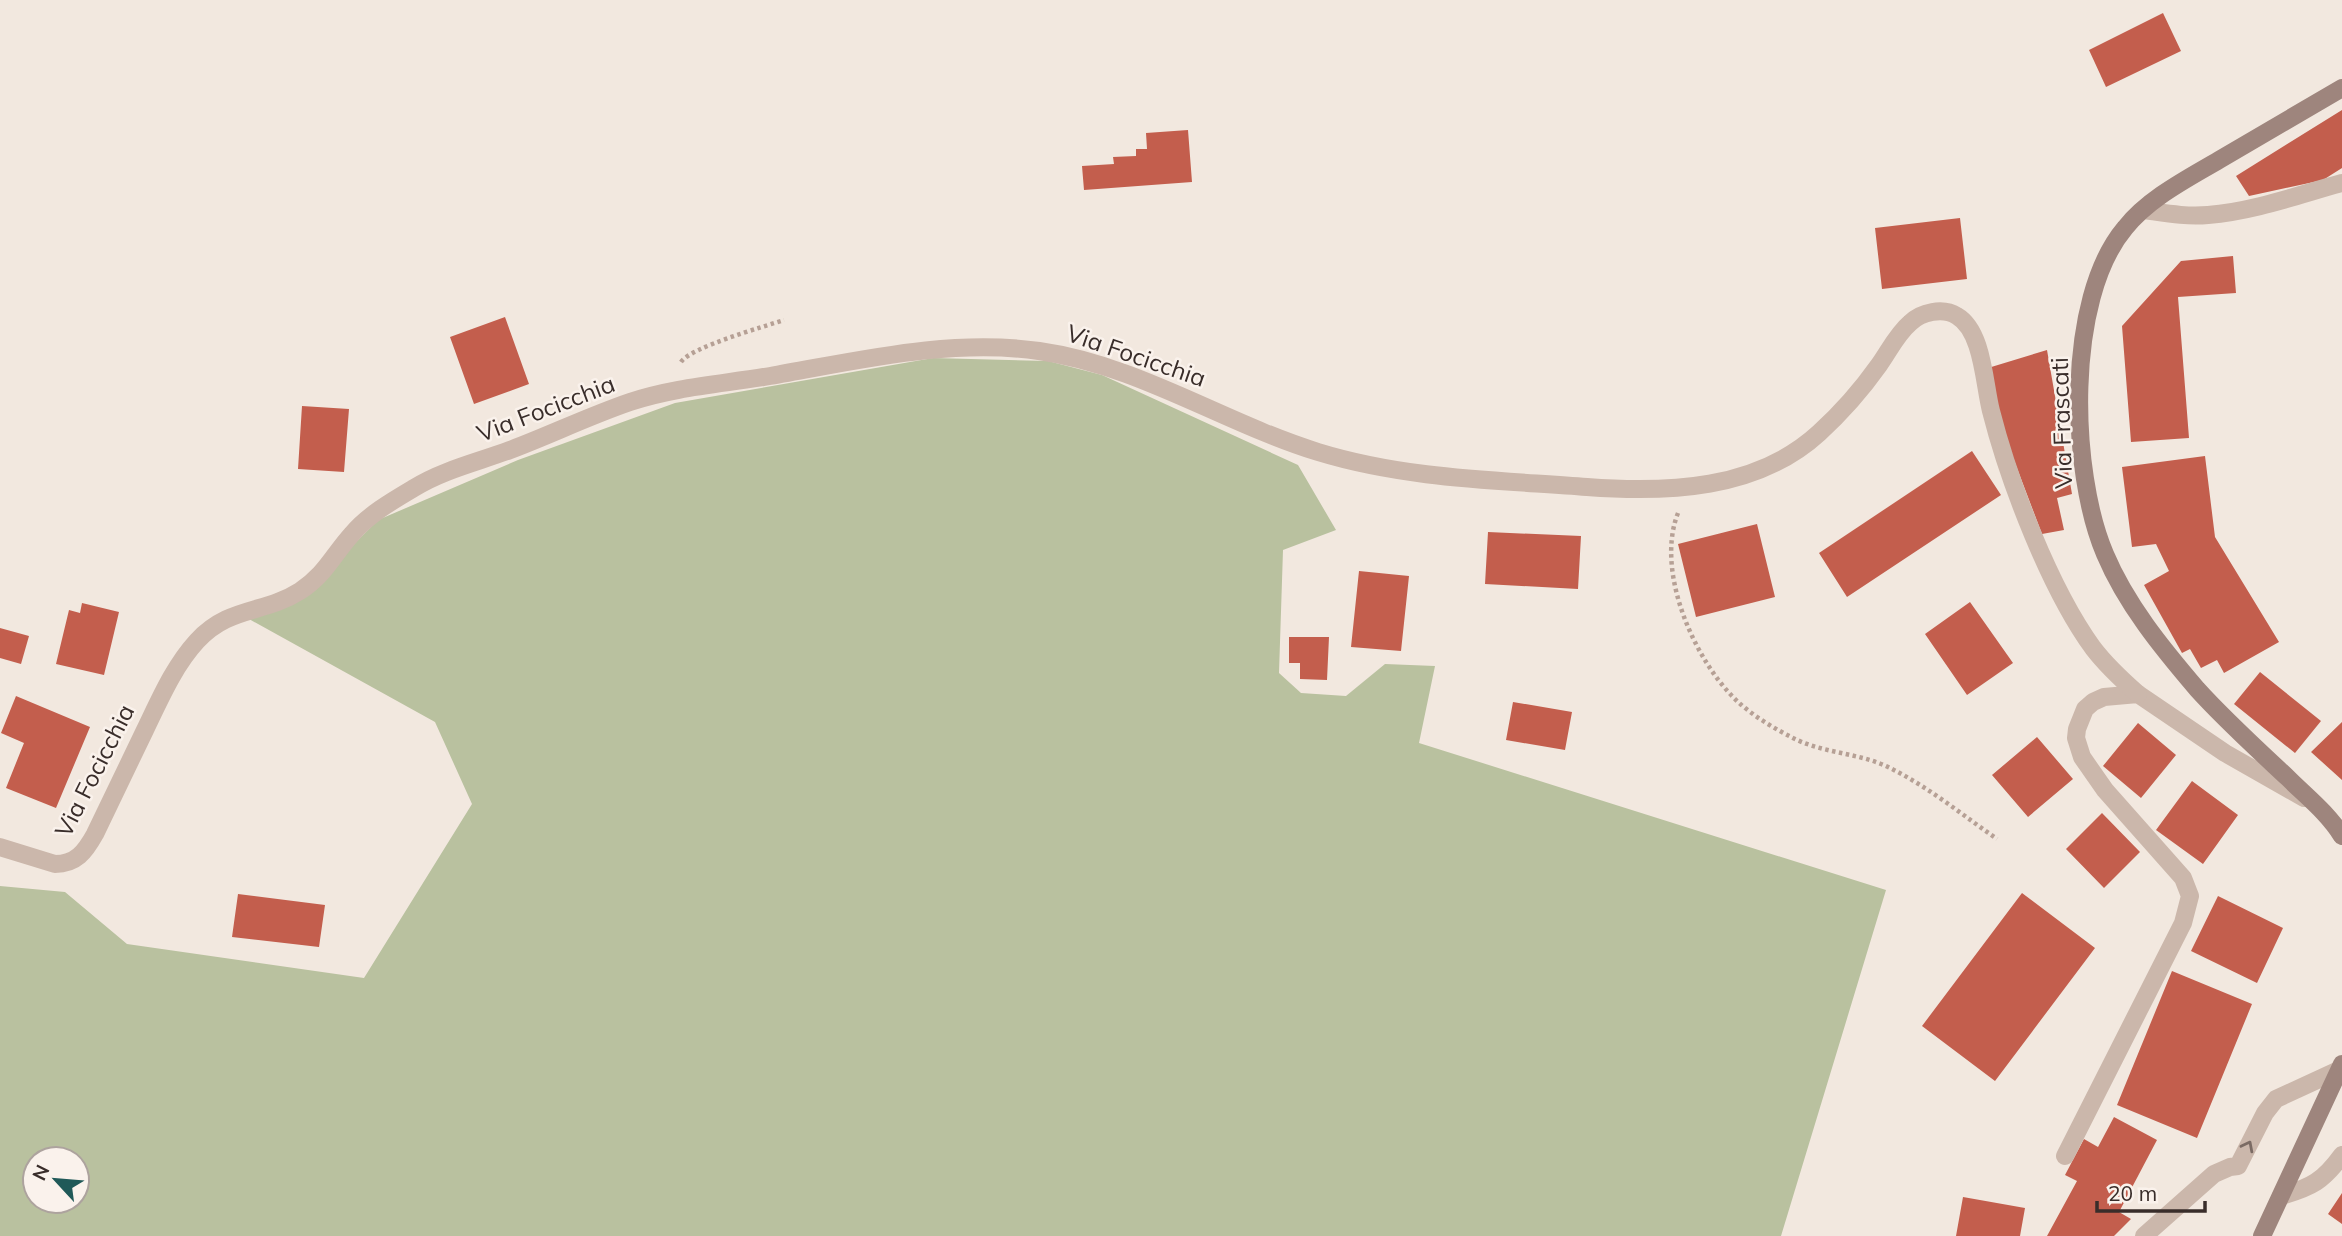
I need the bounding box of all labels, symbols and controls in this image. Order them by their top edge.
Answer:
street label: Via Focicchia [1063,317,1210,393]
street label: Via Frascati [2044,357,2078,489]
street label: Via Focicchia [473,368,619,448]
street label: Via Focicchia [48,699,140,842]
one-way arrow [2240,1141,2254,1153]
north arrow [21,1145,91,1215]
text: N [27,1161,55,1184]
scale bar [2097,1170,2206,1214]
text: 20 m [2108,1180,2157,1206]

